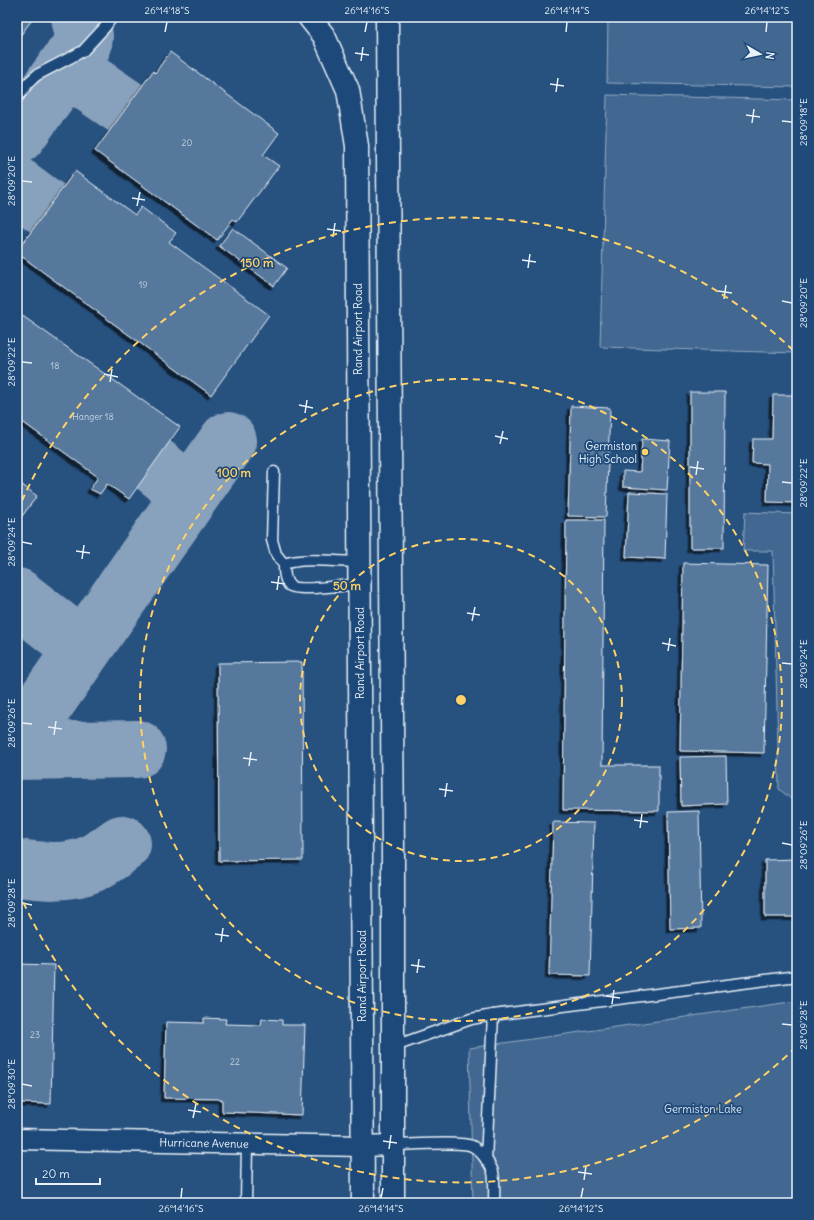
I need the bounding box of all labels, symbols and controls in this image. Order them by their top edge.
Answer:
text: 26°14'18"S [145,4,190,17]
text: 26°14'16"S [345,4,390,17]
text: 26°14'14"S [545,4,590,17]
text: 26°14'12"S [745,4,790,17]
north arrow [740,34,780,74]
text: N [762,51,777,60]
text: 28°09'18"E [797,98,810,146]
house number: 20 [182,137,193,148]
text: 28°09'20"E [5,156,18,206]
text: 150 m [241,255,274,270]
text: 28°09'20"E [797,278,810,328]
house number: 19 [139,279,147,290]
street label: Rand Airport Road [351,283,365,375]
text: 28°09'22"E [5,337,18,387]
house number: 18 [51,360,59,371]
house number: Hanger 18 [72,411,114,422]
place label: Germiston High School [579,439,637,466]
marker: Germiston High School [640,447,650,457]
text: 28°09'22"E [797,458,810,508]
text: 100 m [217,465,251,480]
text: 28°09'24"E [5,517,18,567]
text: 50 m [333,578,362,593]
street label: Rand Airport Road [353,607,367,699]
text: 28°09'24"E [797,639,810,689]
centre of rings [454,693,468,707]
text: 28°09'26"E [5,698,18,748]
text: 28°09'26"E [797,820,810,870]
text: 28°09'28"E [5,878,18,928]
street label: Rand Airport Road [355,930,369,1022]
text: 28°09'28"E [797,1000,810,1050]
house number: 23 [30,1029,40,1040]
house number: 22 [230,1056,240,1067]
text: 28°09'30"E [5,1059,18,1109]
park label: Germiston Lake [664,1102,742,1116]
street label: Hurricane Avenue [159,1135,249,1151]
scale bar [36,1160,100,1186]
text: 20 m [42,1166,70,1181]
text: 26°14'16"S [159,1202,204,1215]
text: 26°14'14"S [359,1202,404,1215]
text: 26°14'12"S [559,1202,604,1215]

